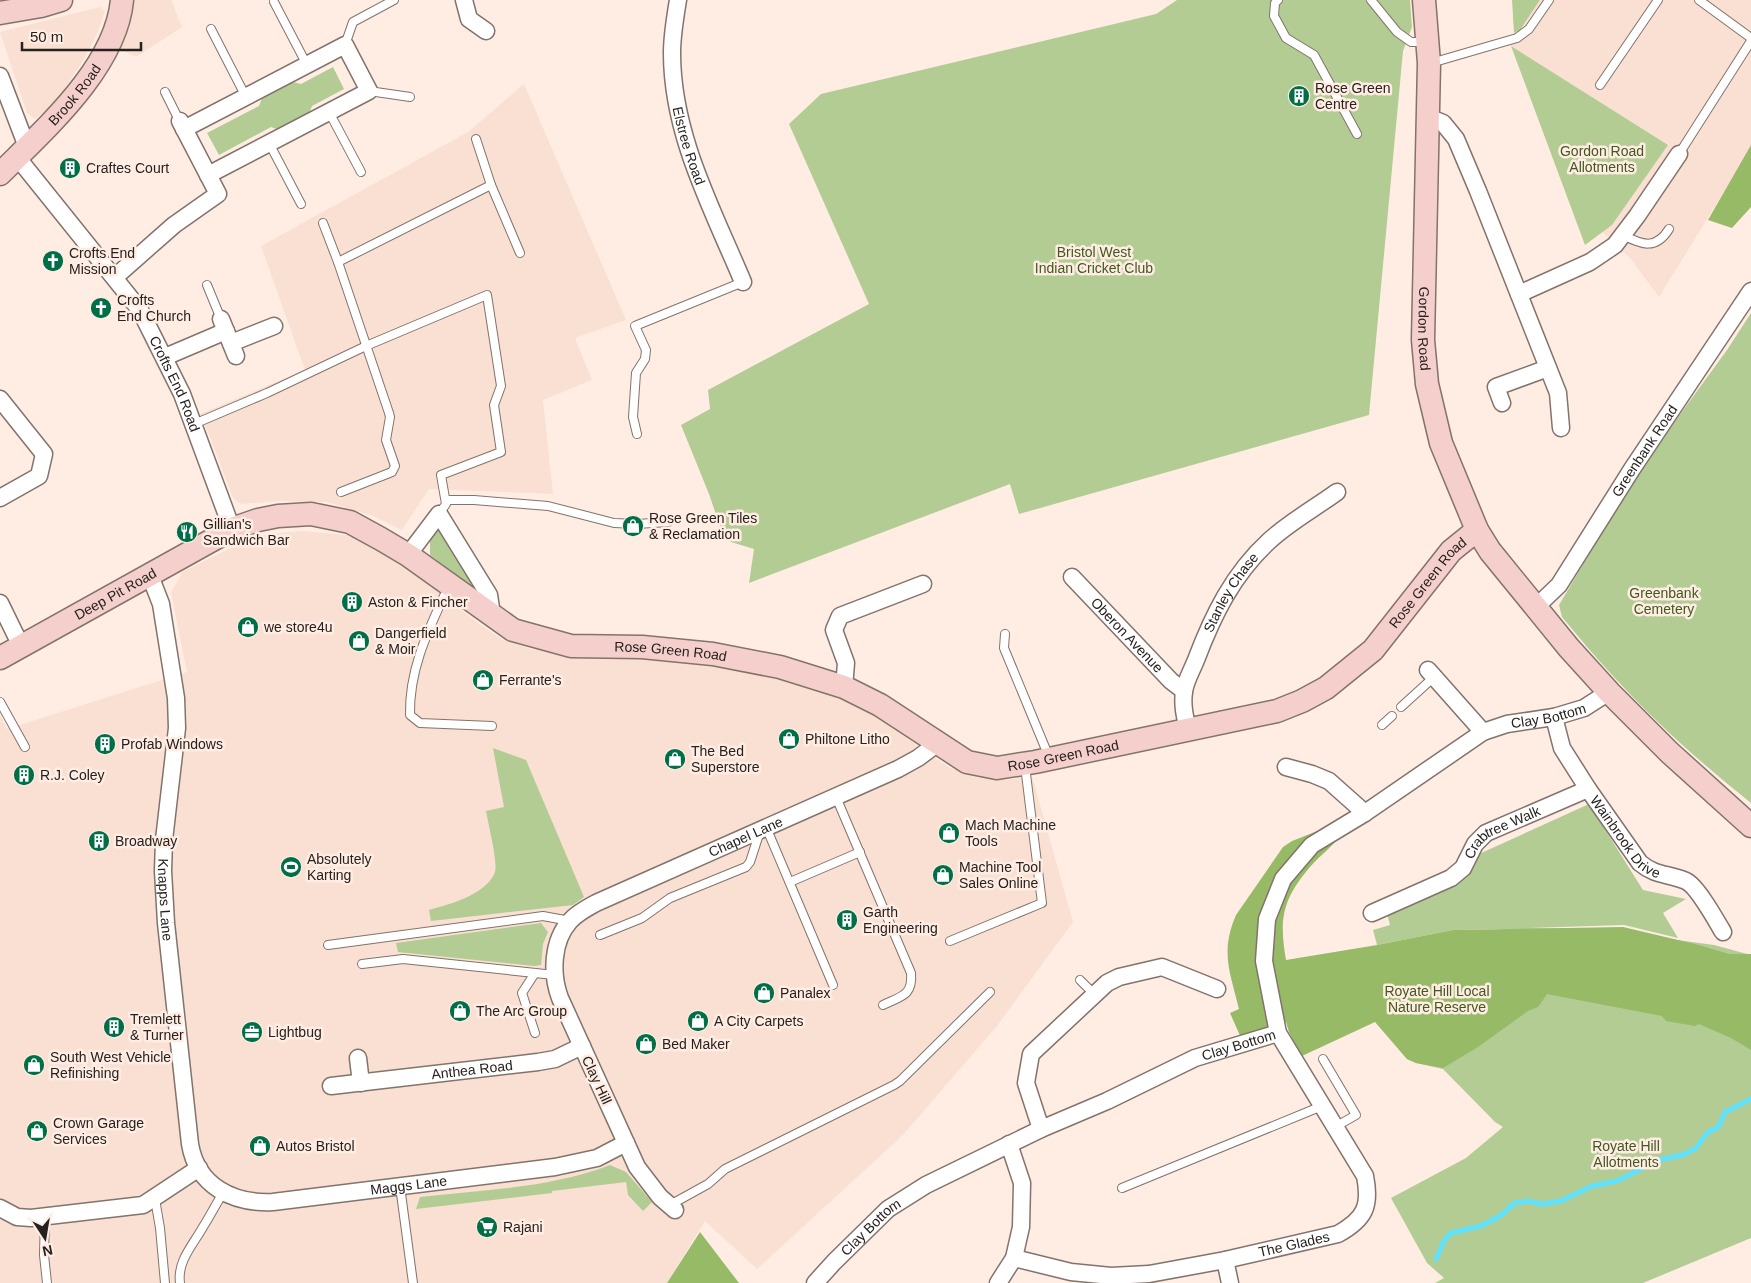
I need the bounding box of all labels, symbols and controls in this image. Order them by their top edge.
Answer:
scale bar [22,20,141,52]
text: 50 m [30,28,63,45]
street label: Brook Road [45,61,104,129]
place label: Rose Green Centre [1315,80,1390,112]
building icon: Rose Green Centre [1287,84,1311,108]
street label: Elstree Road [670,105,709,187]
park label: Gordon Road Allotments [1560,143,1644,175]
building icon: Craftes Court [58,156,82,180]
place label: Craftes Court [86,160,169,176]
park label: Bristol West Indian Cricket Club [1035,244,1153,276]
place label: Crofts End Mission [69,245,135,277]
church icon: Crofts End Mission [41,249,65,273]
street label: Gordon Road [1415,286,1434,371]
place label: Crofts End Church [117,292,191,324]
church icon: Crofts End Church [89,296,113,320]
street label: Crofts End Road [146,333,203,434]
street label: Greenbank Road [1609,402,1681,500]
place label: Rose Green Tiles & Reclamation [649,510,757,542]
shop icon: Rose Green Tiles & Reclamation [621,514,645,538]
place label: Gillian's Sandwich Bar [203,516,290,548]
restaurant icon: Gillian's Sandwich Bar [175,520,199,544]
street label: Rose Green Road [1386,534,1470,631]
street label: Stanley Chase [1200,549,1262,635]
street label: Deep Pit Road [72,565,159,623]
park label: Greenbank Cemetery [1629,585,1700,617]
building icon: Aston & Fincher [340,590,364,614]
place label: Aston & Fincher [368,594,468,610]
street label: Oberon Avenue [1088,594,1167,676]
shop icon: we store4u [236,615,260,639]
place label: we store4u [263,619,332,635]
place label: Dangerfield & Moir [375,625,447,657]
shop icon: Dangerfield & Moir [347,629,371,653]
street label: Rose Green Road [614,639,728,665]
shop icon: Ferrante's [471,668,495,692]
place label: Ferrante's [499,672,562,688]
street label: Clay Bottom [1510,700,1588,731]
shop icon: Philtone Litho [777,727,801,751]
place label: Philtone Litho [805,731,890,747]
building icon: Profab Windows [93,732,117,756]
place label: Profab Windows [121,736,223,752]
street label: Rose Green Road [1006,737,1120,774]
place label: The Bed Superstore [691,743,760,775]
shop icon: The Bed Superstore [663,747,687,771]
building icon: R.J. Coley [12,763,36,787]
place label: R.J. Coley [40,767,105,783]
street label: Wainbrook Drive [1587,792,1663,881]
street label: Crabtree Walk [1461,802,1543,861]
street label: Chapel Lane [706,813,785,860]
place label: Mach Machine Tools [965,817,1056,849]
shop icon: Mach Machine Tools [937,821,961,845]
building icon: Broadway [87,829,111,853]
place label: Broadway [115,833,177,849]
place label: Absolutely Karting [307,851,372,883]
sports icon: Absolutely Karting [279,855,303,879]
street label: Knapps Lane [155,858,176,942]
place label: Machine Tool Sales Online [959,859,1041,891]
shop icon: Machine Tool Sales Online [931,863,955,887]
place label: Garth Engineering [863,904,938,936]
building icon: Garth Engineering [835,908,859,932]
shop icon: Panalex [752,981,776,1005]
park label: Royate Hill Local Nature Reserve [1384,983,1490,1015]
place label: Panalex [780,985,831,1001]
shop icon: The Arc Group [448,999,472,1023]
place label: The Arc Group [476,1003,567,1019]
shop icon: A City Carpets [686,1009,710,1033]
place label: Tremlett & Turner [130,1011,184,1043]
place label: A City Carpets [714,1013,803,1029]
building icon: Tremlett & Turner [102,1015,126,1039]
office icon: Lightbug [240,1020,264,1044]
place label: Lightbug [268,1024,322,1040]
street label: Clay Bottom [1200,1026,1277,1064]
shop icon: Bed Maker [634,1032,658,1056]
place label: Bed Maker [662,1036,730,1052]
place label: South West Vehicle Refinishing [50,1049,171,1081]
shop icon: South West Vehicle Refinishing [22,1053,46,1077]
street label: Clay Hill [579,1053,615,1107]
street label: Anthea Road [430,1057,514,1082]
place label: Crown Garage Services [53,1115,144,1147]
shop icon: Crown Garage Services [25,1119,49,1143]
shop icon: Autos Bristol [248,1134,272,1158]
place label: Autos Bristol [276,1138,355,1154]
park label: Royate Hill Allotments [1592,1138,1660,1170]
street label: Maggs Lane [369,1172,448,1198]
street label: Clay Bottom [837,1195,903,1259]
north arrow [20,1213,70,1263]
supermarket icon: Rajani [475,1215,499,1239]
place label: Rajani [503,1219,543,1235]
street label: The Glades [1257,1228,1331,1260]
text: N [41,1242,54,1260]

